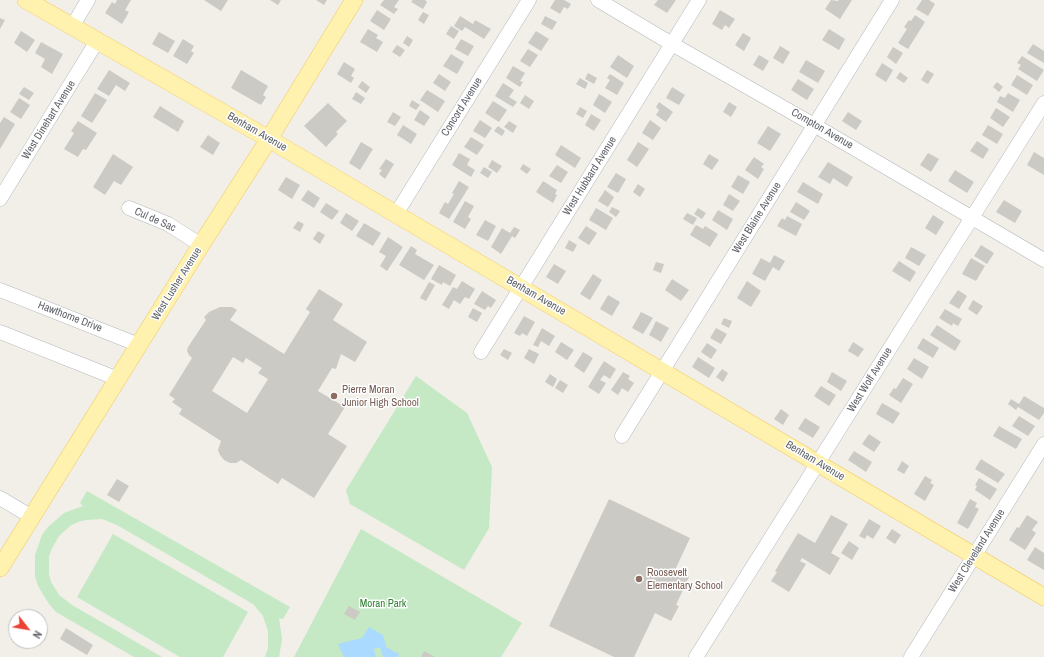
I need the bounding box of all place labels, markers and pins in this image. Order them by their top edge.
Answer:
place label: Pierre Moran Junior High School [342,383,419,409]
marker: Pierre Moran Junior High School [329,391,339,401]
place label: Roosevelt Elementary School [647,566,723,592]
marker: Roosevelt Elementary School [634,574,644,584]

